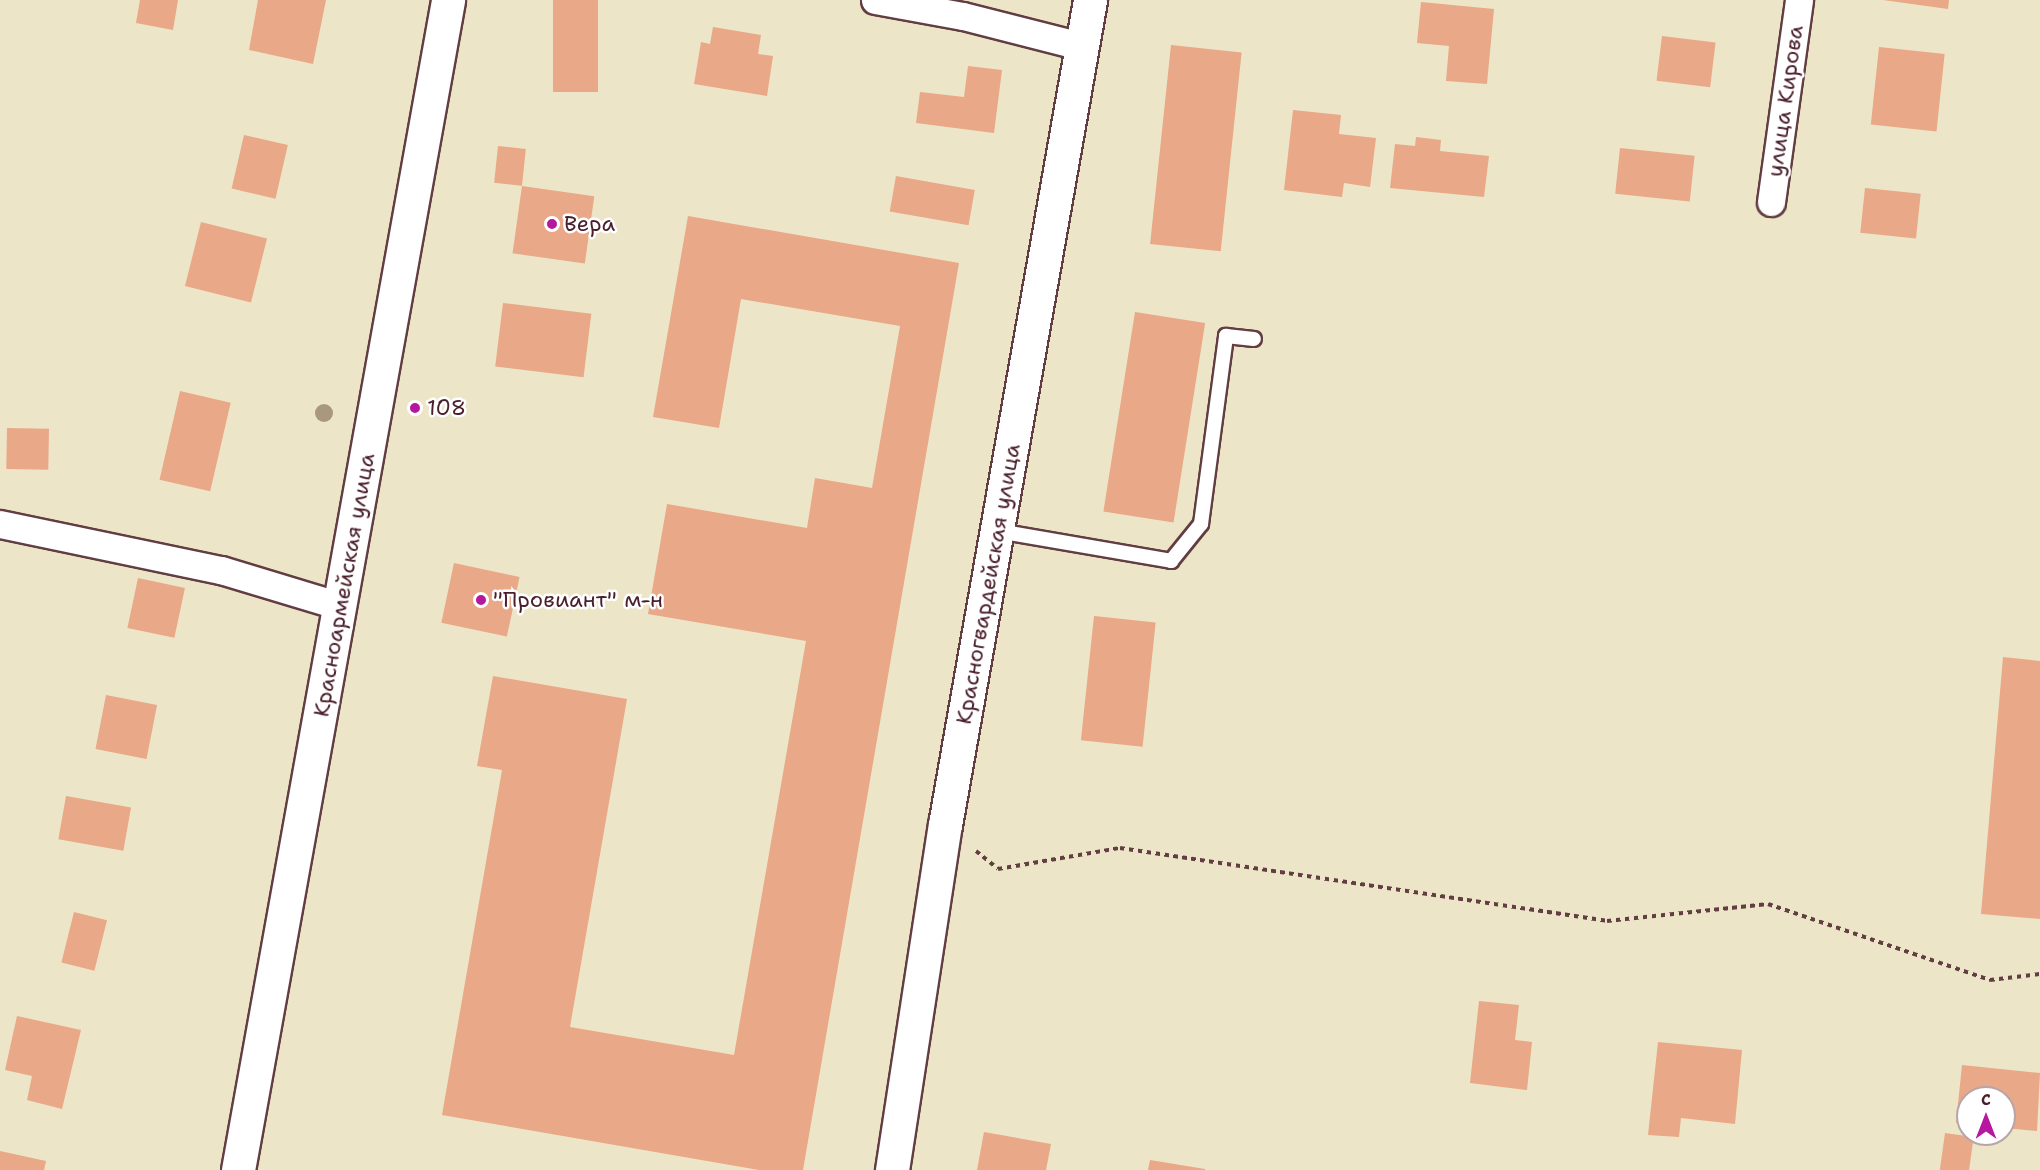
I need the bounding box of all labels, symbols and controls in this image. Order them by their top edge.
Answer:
street label: улица Кирова [1761,24,1809,178]
place label: Вера [564,211,615,237]
marker: Вера [545,217,559,231]
place label: 108 [427,395,466,421]
marker: 108 [408,401,422,415]
street label: Красногвардейская улица [950,442,1026,726]
street label: Красноармейская улица [308,451,380,719]
place label: "Провиант" м-н [493,587,663,613]
marker: "Провиант" м-н [474,593,488,607]
north arrow [1956,1086,2016,1146]
text: С [1981,1089,1991,1110]

